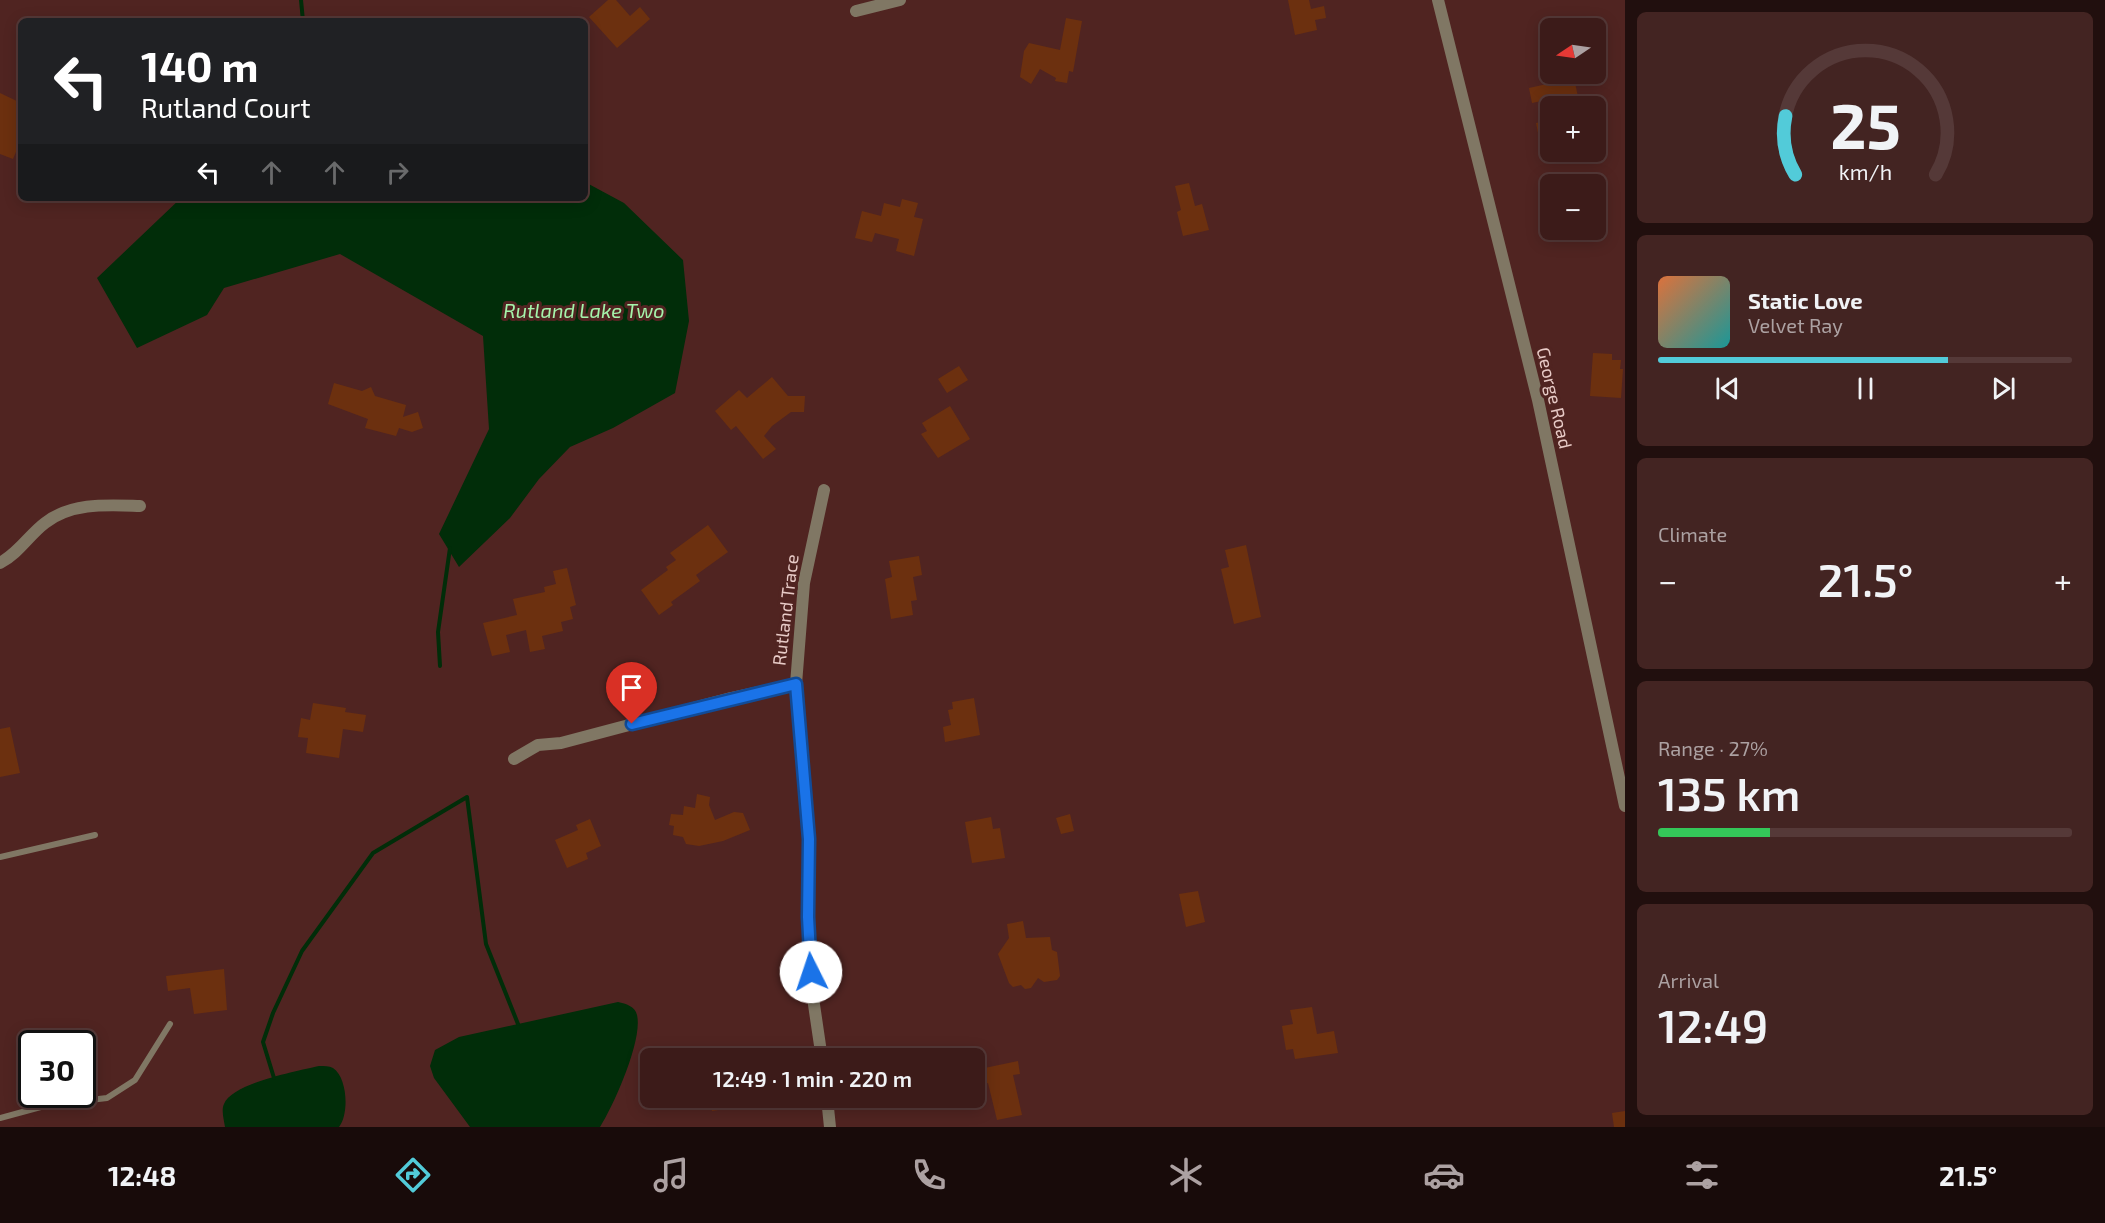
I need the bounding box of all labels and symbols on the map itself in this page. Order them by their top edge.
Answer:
north arrow [1540,18,1606,84]
water label: Rutland Lake Two [503,298,665,322]
street label: George Road [1533,345,1577,451]
street label: Rutland Trace [767,553,803,667]
pin [606,662,657,724]
position arrow [779,940,843,1004]
speed limit sign: 30 [18,1030,96,1108]

